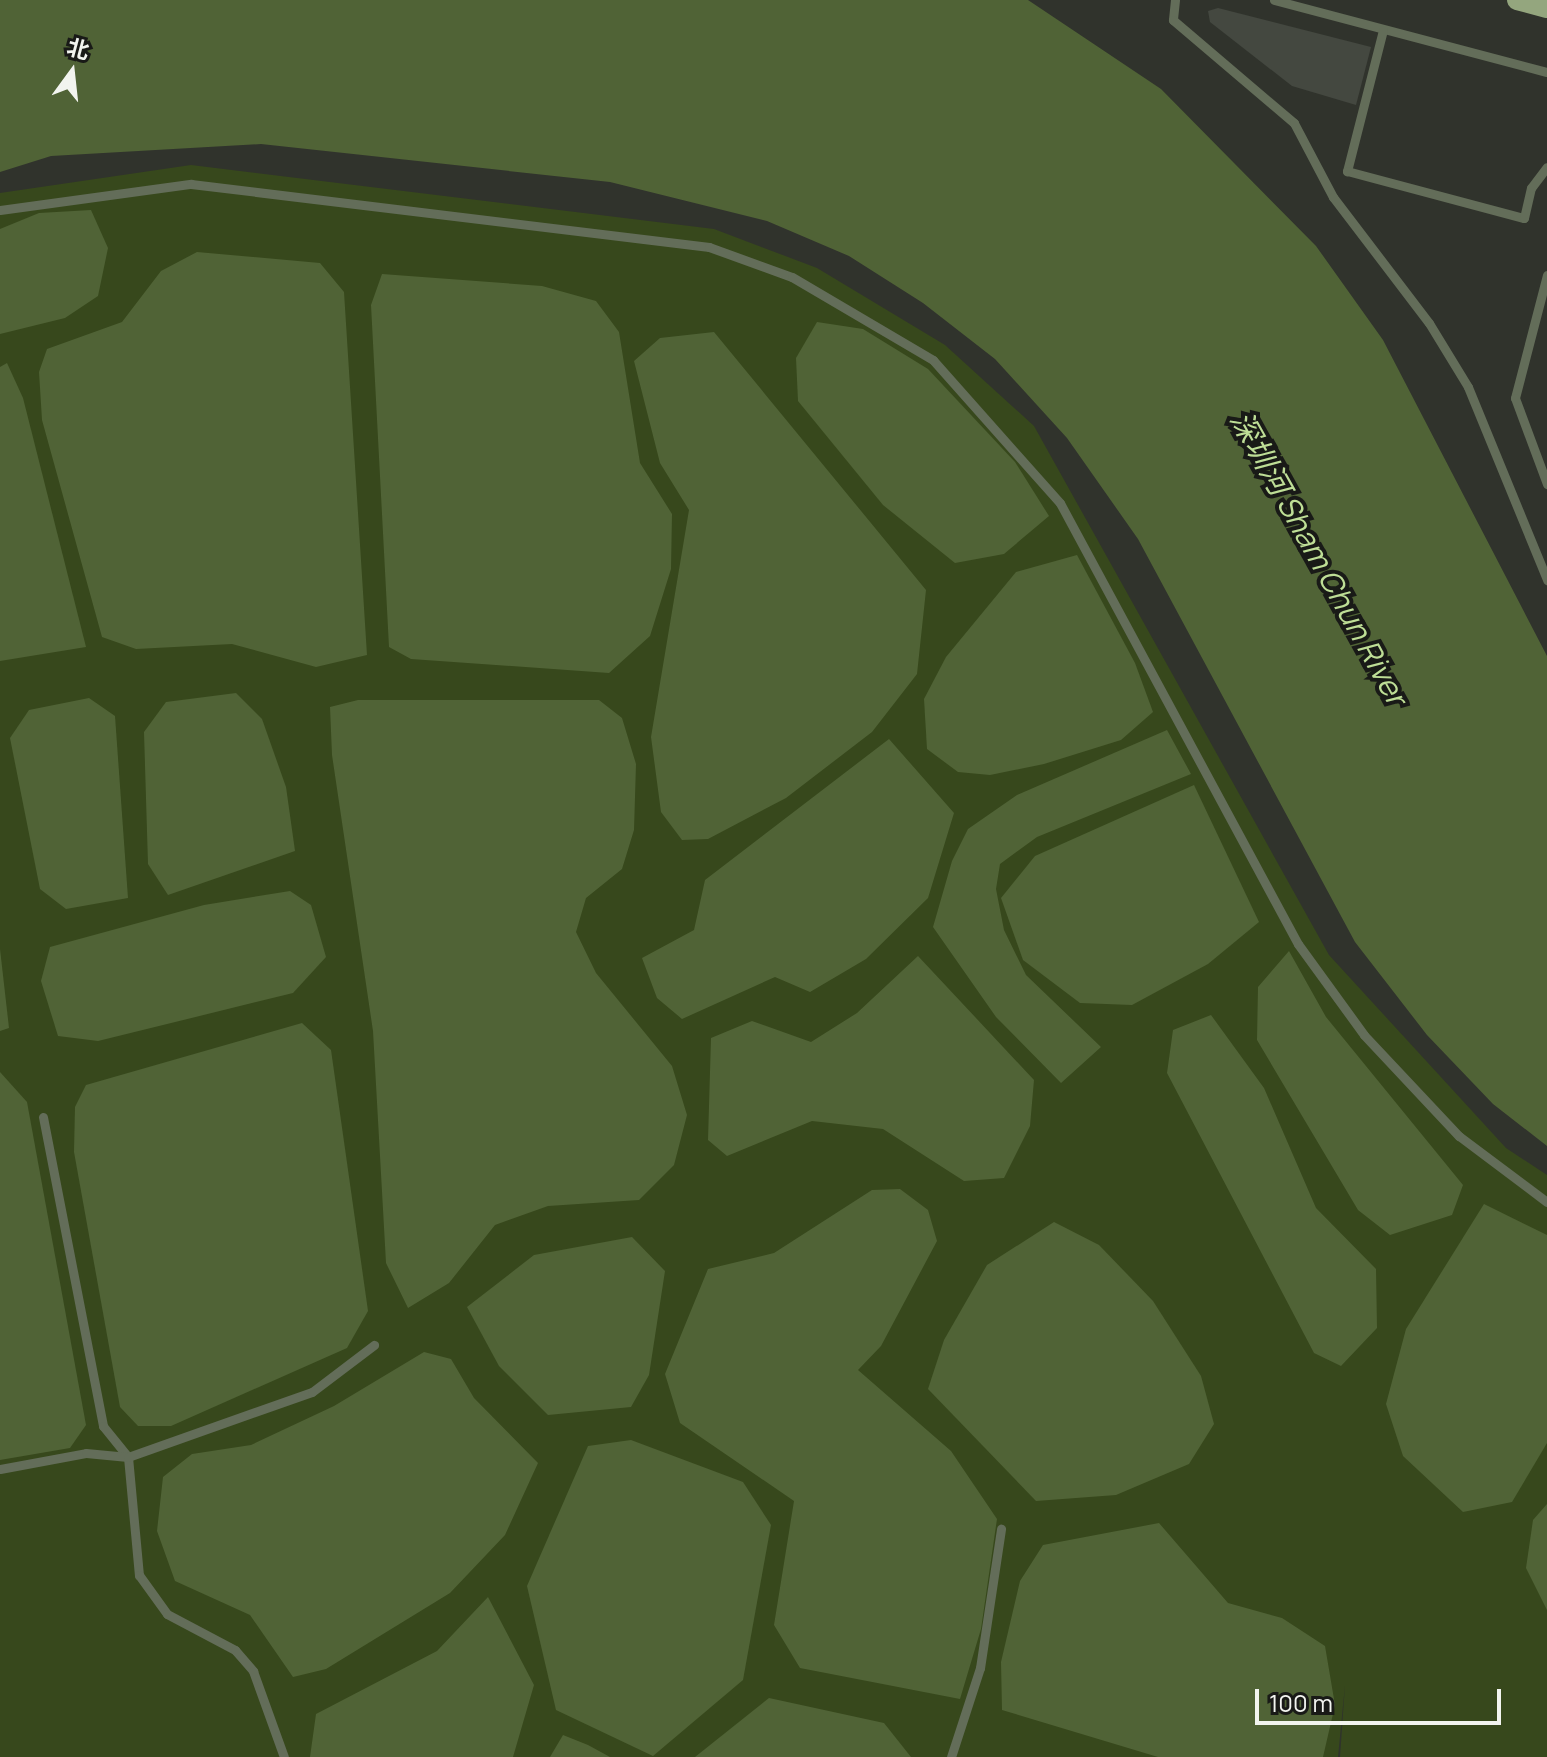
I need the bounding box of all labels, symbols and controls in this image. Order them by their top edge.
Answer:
text: 北 [64,31,93,66]
north arrow [32,32,112,112]
water label: 深圳河 Sham Chun River [1223,405,1415,711]
scale bar [1259,1673,1505,1723]
text: 100 m [1269,1686,1333,1719]

